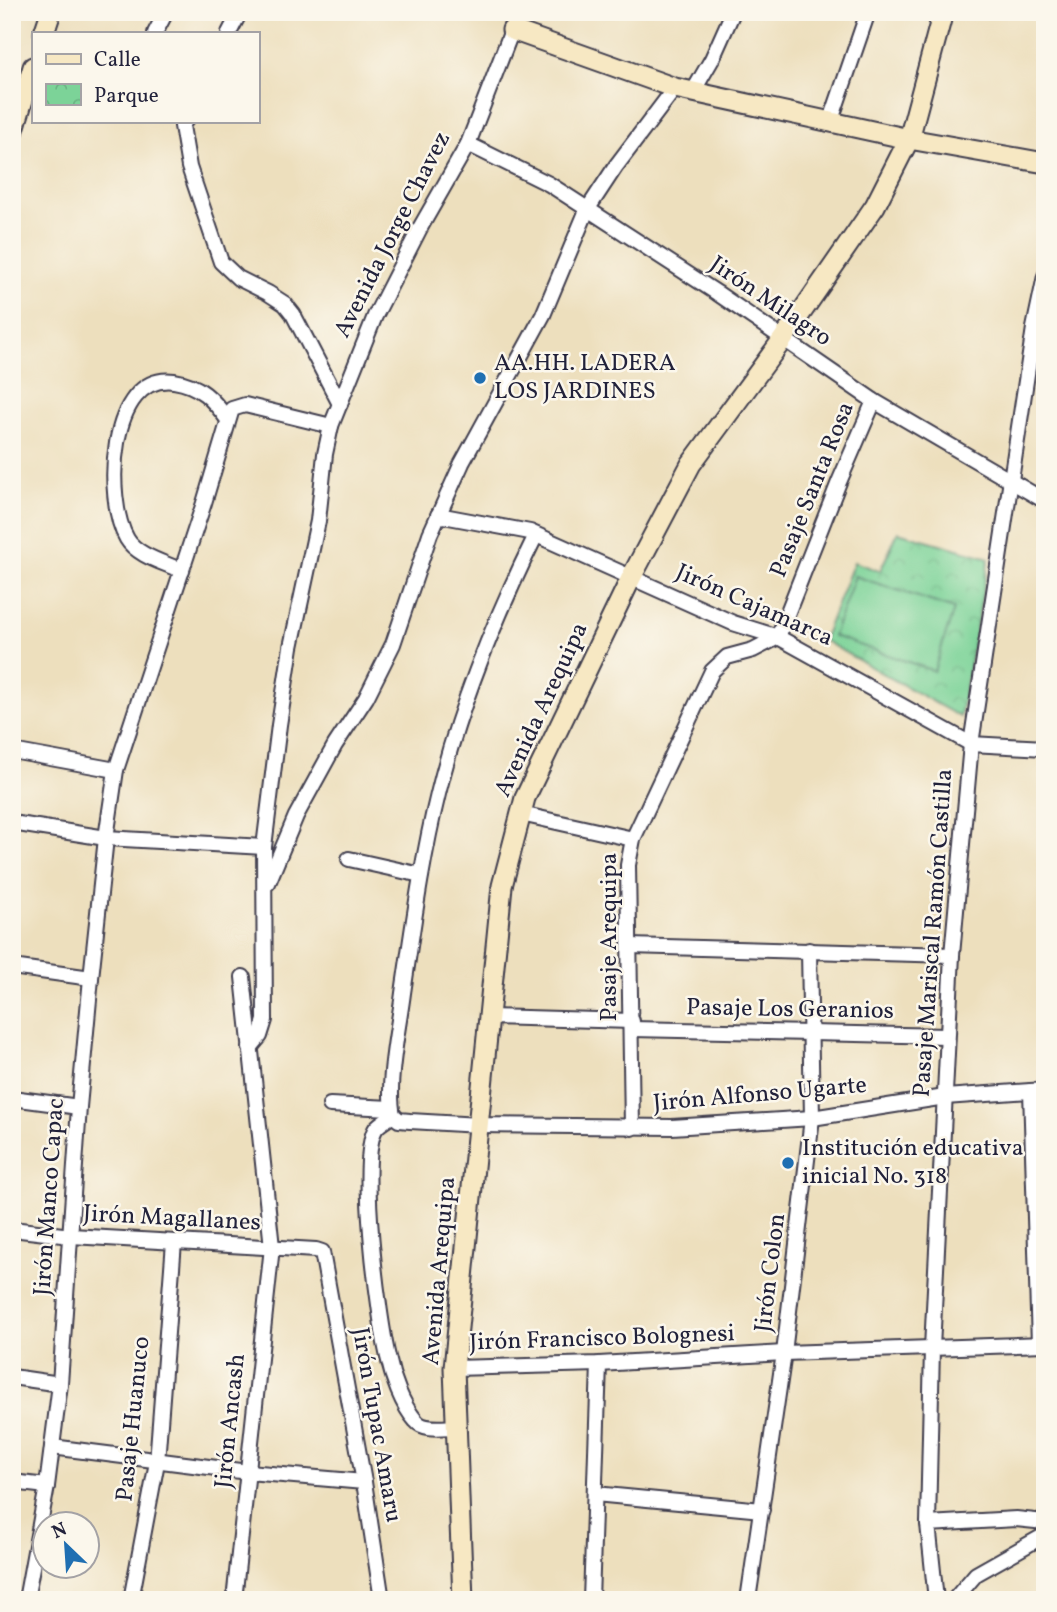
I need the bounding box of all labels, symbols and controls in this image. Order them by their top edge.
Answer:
legend [32,32,259,122]
text: Calle [94,46,141,75]
text: Parque [94,82,159,111]
street label: Avenida Jorge Chavez [326,126,460,344]
street label: Jirón Milagro [702,249,838,355]
place label: AA.HH. LADERA LOS JARDINES [494,347,676,409]
marker: AA.HH. LADERA LOS JARDINES [472,370,488,386]
street label: Pasaje Santa Rosa [762,397,864,583]
street label: Jirón Cajamarca [670,556,838,656]
street label: Avenida Arequipa [487,617,597,803]
street label: Pasaje Mariscal Ramón Castilla [906,768,962,1098]
street label: Pasaje Arequipa [593,853,627,1021]
street label: Pasaje Los Geranios [686,991,894,1029]
street label: Jirón Alfonso Ugarte [652,1069,868,1121]
street label: Jirón Manco Capac [26,1097,74,1297]
place label: Institución educativa inicial No. 318 [802,1132,1024,1194]
marker: Institución educativa inicial No. 318 [780,1155,796,1171]
street label: Avenida Arequipa [415,1175,465,1367]
street label: Jirón Magallanes [82,1197,262,1241]
street label: Jirón Colon [747,1212,795,1334]
street label: Jirón Francisco Bolognesi [469,1317,735,1361]
street label: Jirón Tupac Amaru [342,1325,410,1525]
street label: Pasaje Huanuco [108,1335,160,1503]
street label: Jirón Ancash [207,1352,255,1490]
north arrow [32,1510,102,1580]
text: N [48,1517,72,1546]

